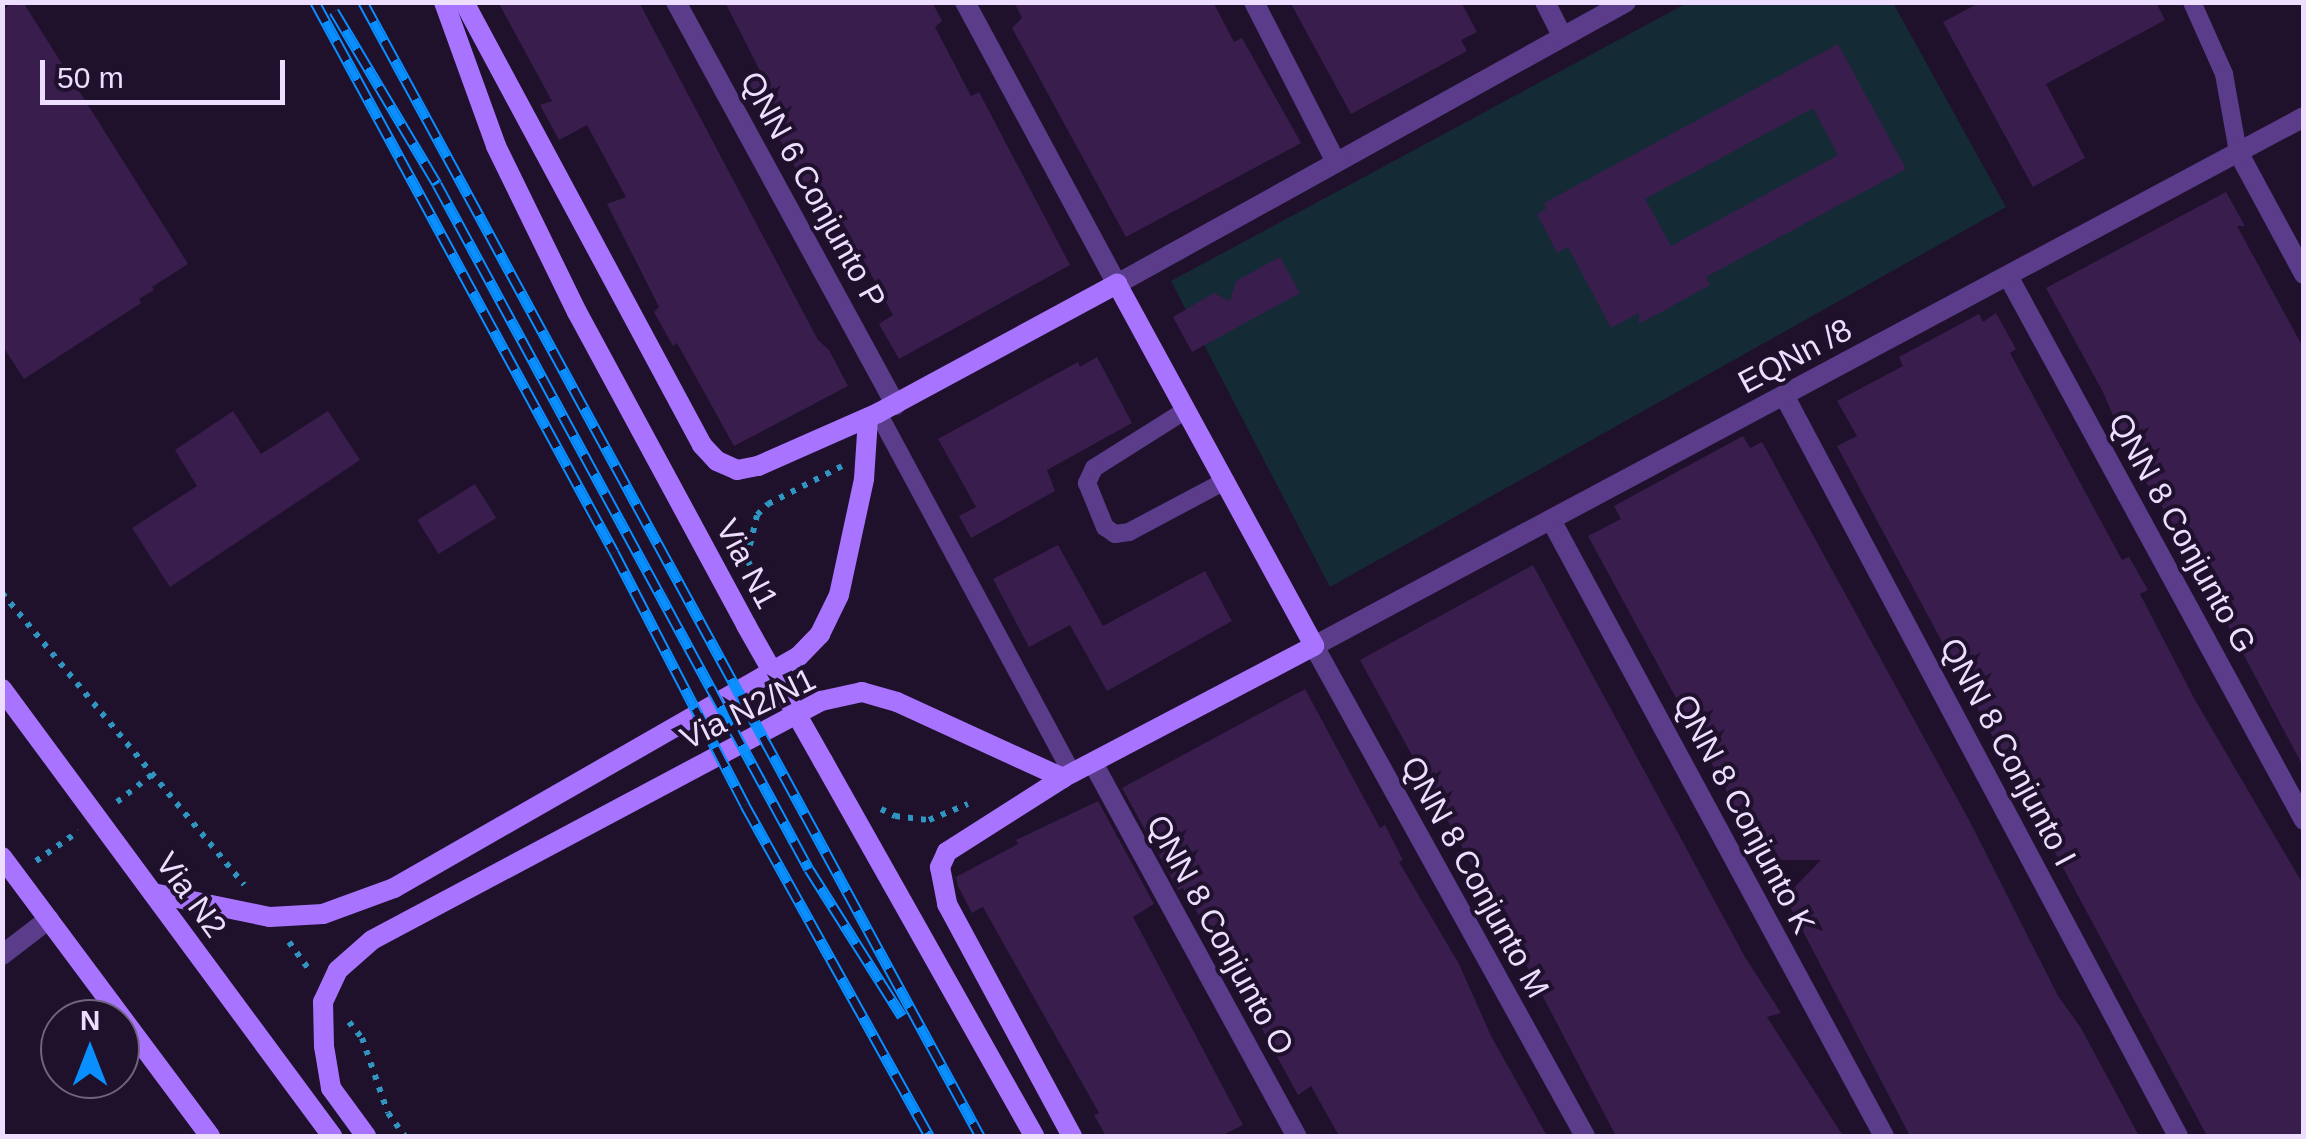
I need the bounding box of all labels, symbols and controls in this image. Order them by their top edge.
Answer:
scale bar [45,40,290,102]
text: 50 m [57,61,124,94]
street label: QNN 6 Conjunto P [732,65,894,315]
street label: EQNn /8 [1732,310,1858,402]
street label: QNN 8 Conjunto G [2100,406,2264,660]
street label: Via N1 [708,513,786,615]
street label: QNN 8 Conjunto I [1932,631,2084,873]
street label: Via N2/N1 [674,660,822,758]
street label: QNN 8 Conjunto K [1665,688,1823,940]
street label: QNN 8 Conjunto M [1393,749,1557,1005]
street label: QNN 8 Conjunto O [1138,808,1302,1062]
street label: Via N2 [147,845,235,945]
north arrow [40,999,140,1099]
text: N [80,1005,100,1036]

